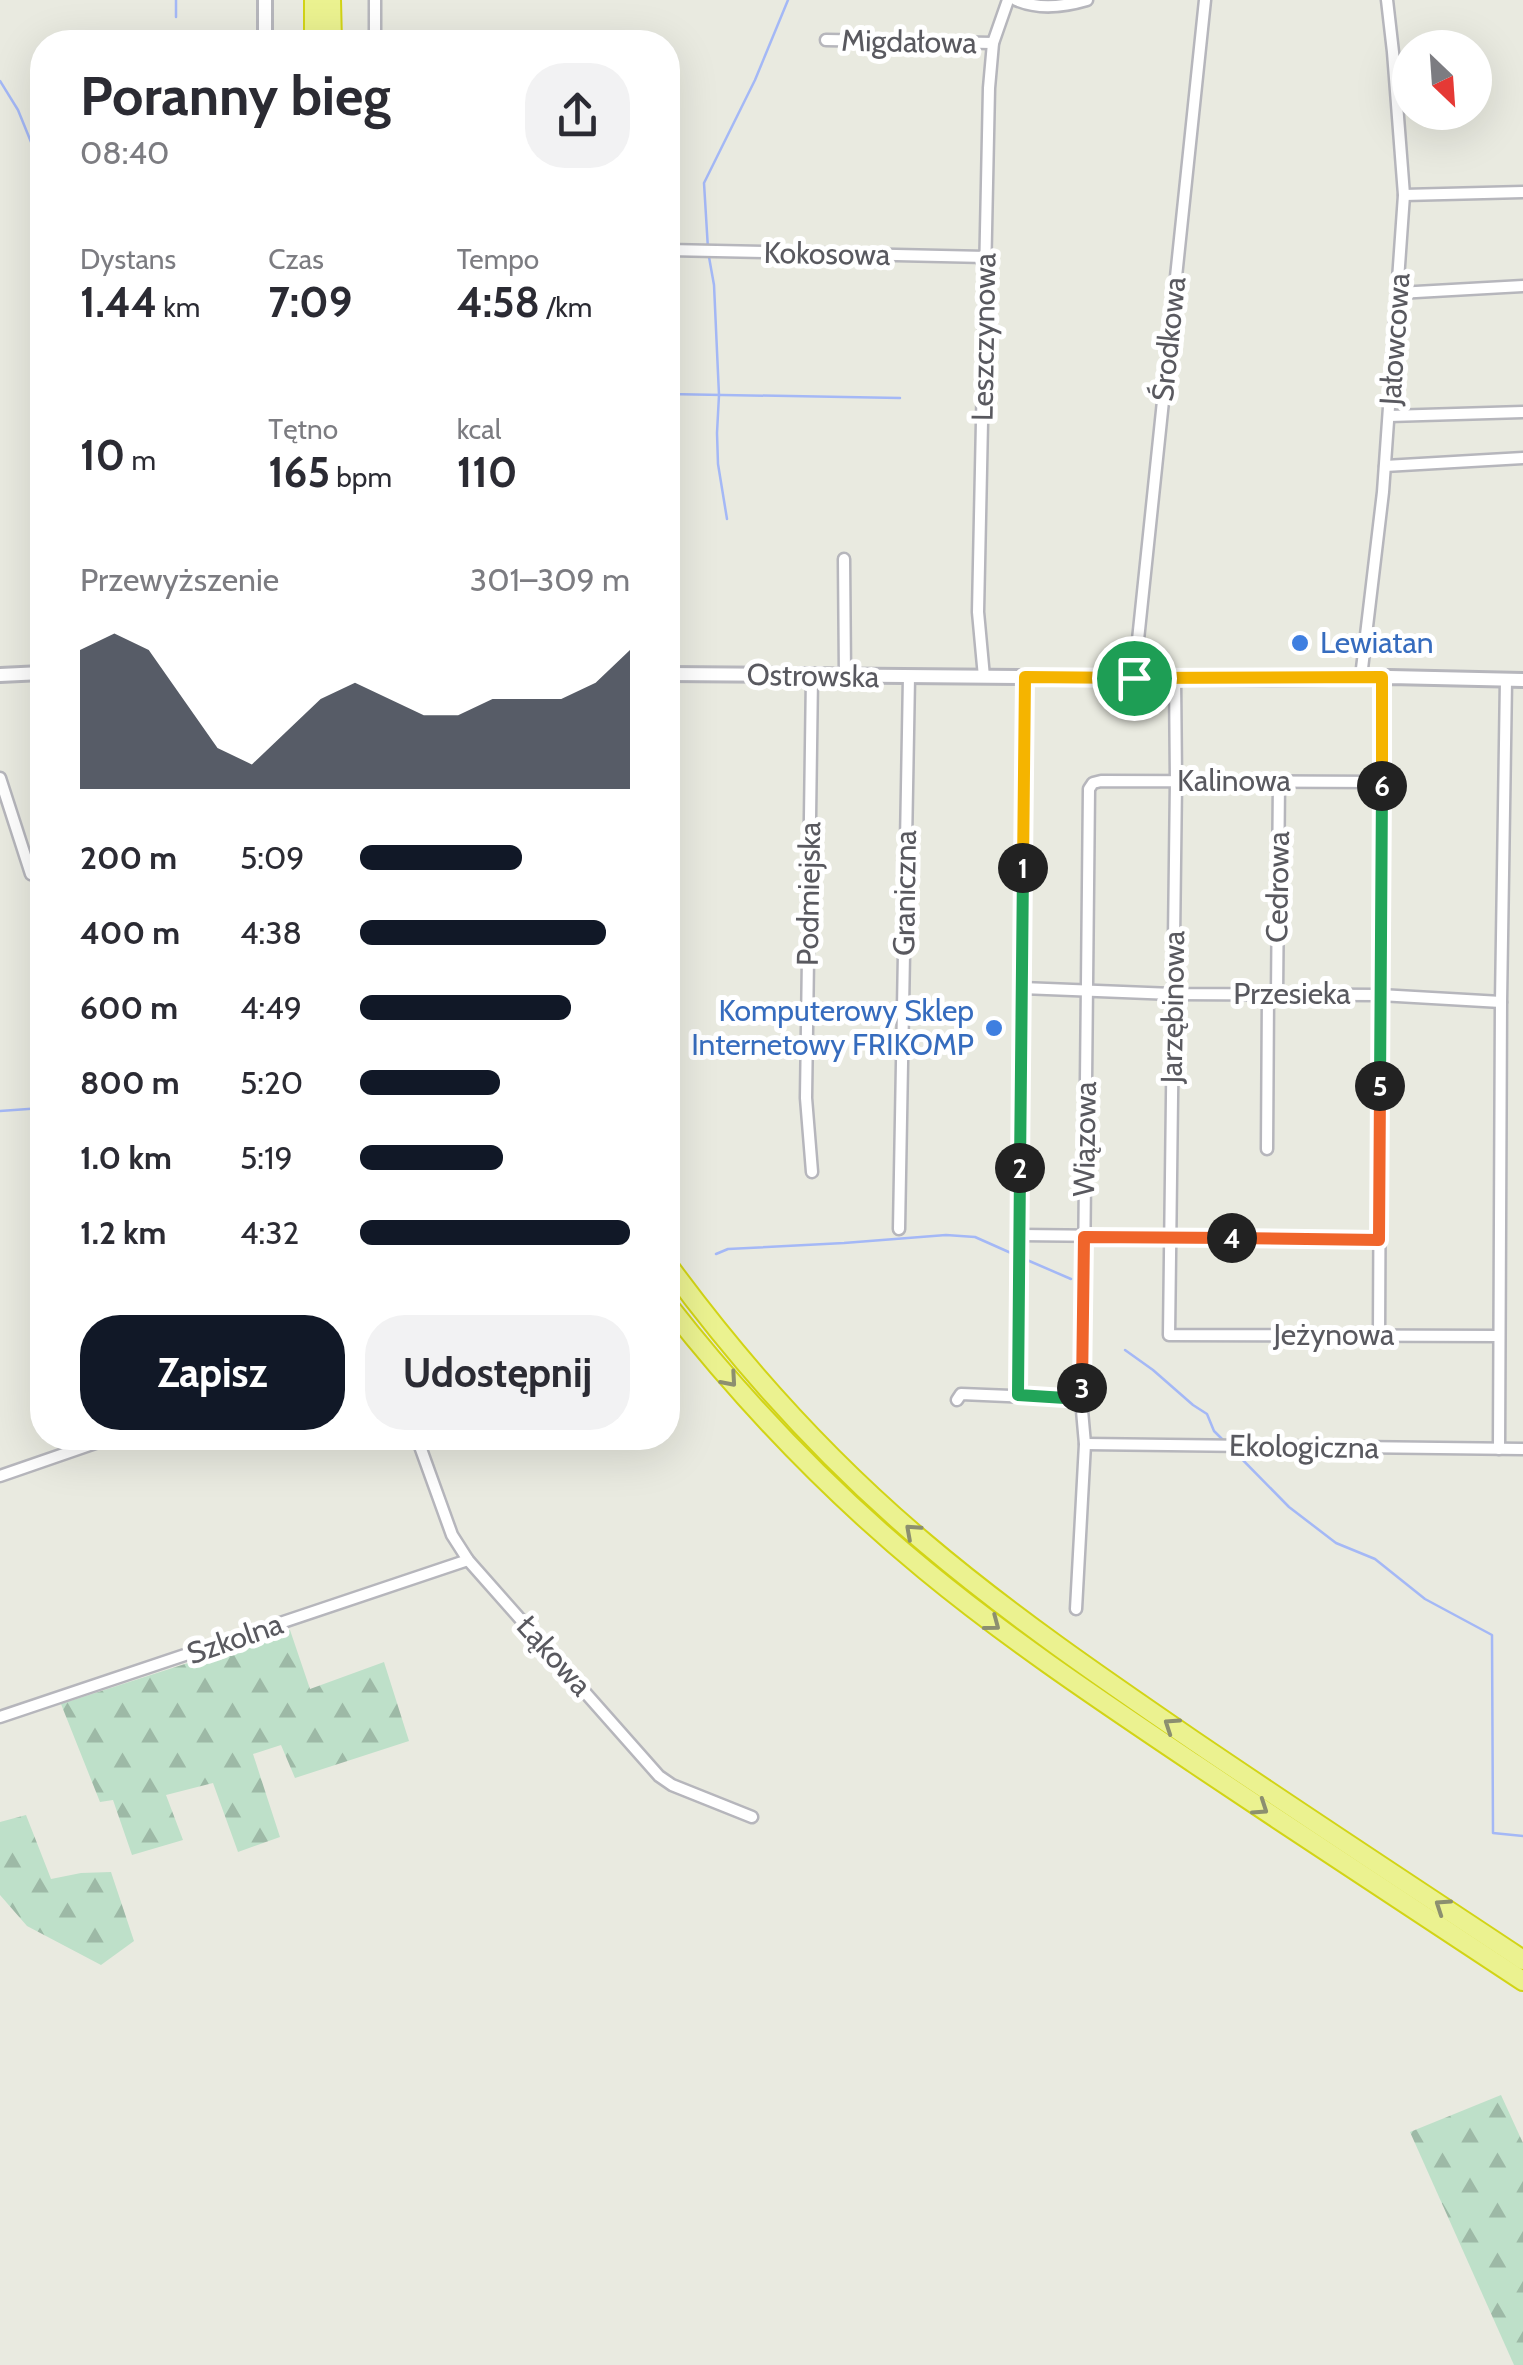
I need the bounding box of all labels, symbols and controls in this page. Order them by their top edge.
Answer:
street label: Migdałowa [841,22,978,61]
north arrow [1392,30,1492,130]
map controls [1392,30,1492,130]
text: Poranny bieg [80,62,391,129]
button: share [525,63,630,168]
text: 08:40 [80,133,169,172]
street label: Kokosowa [763,234,891,273]
text: Dystans [80,242,176,276]
text: Czas [268,242,324,276]
text: Tempo [457,242,539,276]
street label: Leszczynowa [964,252,1003,421]
street label: Jałowcowa [1371,271,1418,407]
street label: Środkowa [1144,274,1193,403]
text: 1.44 [80,276,157,328]
text: 7:09 [268,276,352,328]
text: 4:58 [457,276,540,328]
text: km [157,290,200,324]
text: /km [540,290,592,324]
text: Tętno [268,412,338,446]
text: kcal [457,412,501,446]
text: 10 [80,429,125,481]
text: m [125,443,156,477]
text: 165 [268,446,330,498]
text: 110 [457,446,517,498]
text: bpm [330,460,392,494]
text: Przewyższenie [80,560,279,599]
text: 301–309 m [470,560,630,599]
place label: Lewiatan [1320,624,1434,661]
marker: Lewiatan [1289,632,1311,654]
pin [1092,636,1177,721]
icon: arrive [1107,651,1162,706]
street label: Ostrowska [746,656,880,695]
pin: 6 [1357,761,1407,811]
street label: Kalinowa [1177,762,1292,799]
text: 6 [1374,769,1390,803]
street label: Podmiejska [789,821,828,967]
street label: Graniczna [885,829,924,956]
street label: Cedrowa [1258,830,1297,943]
text: 200 m [80,838,177,877]
text: 5:09 [240,838,304,877]
pin: 1 [998,843,1048,893]
text: 1 [1018,851,1028,885]
text: 400 m [80,913,180,952]
text: 4:38 [240,913,302,952]
street label: Jarzębinowa [1153,930,1192,1085]
street label: Przesieka [1233,975,1351,1012]
text: 600 m [80,988,178,1027]
text: 4:49 [240,988,302,1027]
place label: Komputerowy Sklep Internetowy FRIKOMP [691,992,974,1063]
marker: Komputerowy Sklep Internetowy FRIKOMP [983,1017,1005,1039]
pin: 5 [1355,1061,1405,1111]
text: 800 m [80,1063,180,1102]
text: 5:20 [240,1063,303,1102]
text: 5 [1372,1069,1388,1103]
street label: Wiązowa [1065,1080,1104,1197]
text: 1.0 km [80,1138,172,1177]
text: 5:19 [240,1138,293,1177]
pin: 2 [995,1143,1045,1193]
text: 2 [1013,1151,1027,1185]
text: 1.2 km [80,1213,166,1252]
text: 4:32 [240,1213,299,1252]
pin: 4 [1207,1213,1257,1263]
text: 4 [1223,1221,1241,1255]
button: Zapisz [80,1315,345,1430]
button: Udostępnij [365,1315,630,1430]
street label: Jeżynowa [1272,1316,1395,1353]
pin: 3 [1057,1363,1107,1413]
one-way arrow [718,1368,736,1386]
text: 3 [1074,1371,1090,1405]
street label: Ekologiczna [1229,1427,1380,1466]
one-way arrow [905,1524,924,1542]
street label: Szkolna [182,1605,288,1672]
street label: Łąkowa [509,1608,600,1704]
one-way arrow [982,1612,1000,1629]
one-way arrow [1164,1719,1182,1738]
one-way arrow [1251,1795,1269,1814]
one-way arrow [1434,1899,1452,1918]

